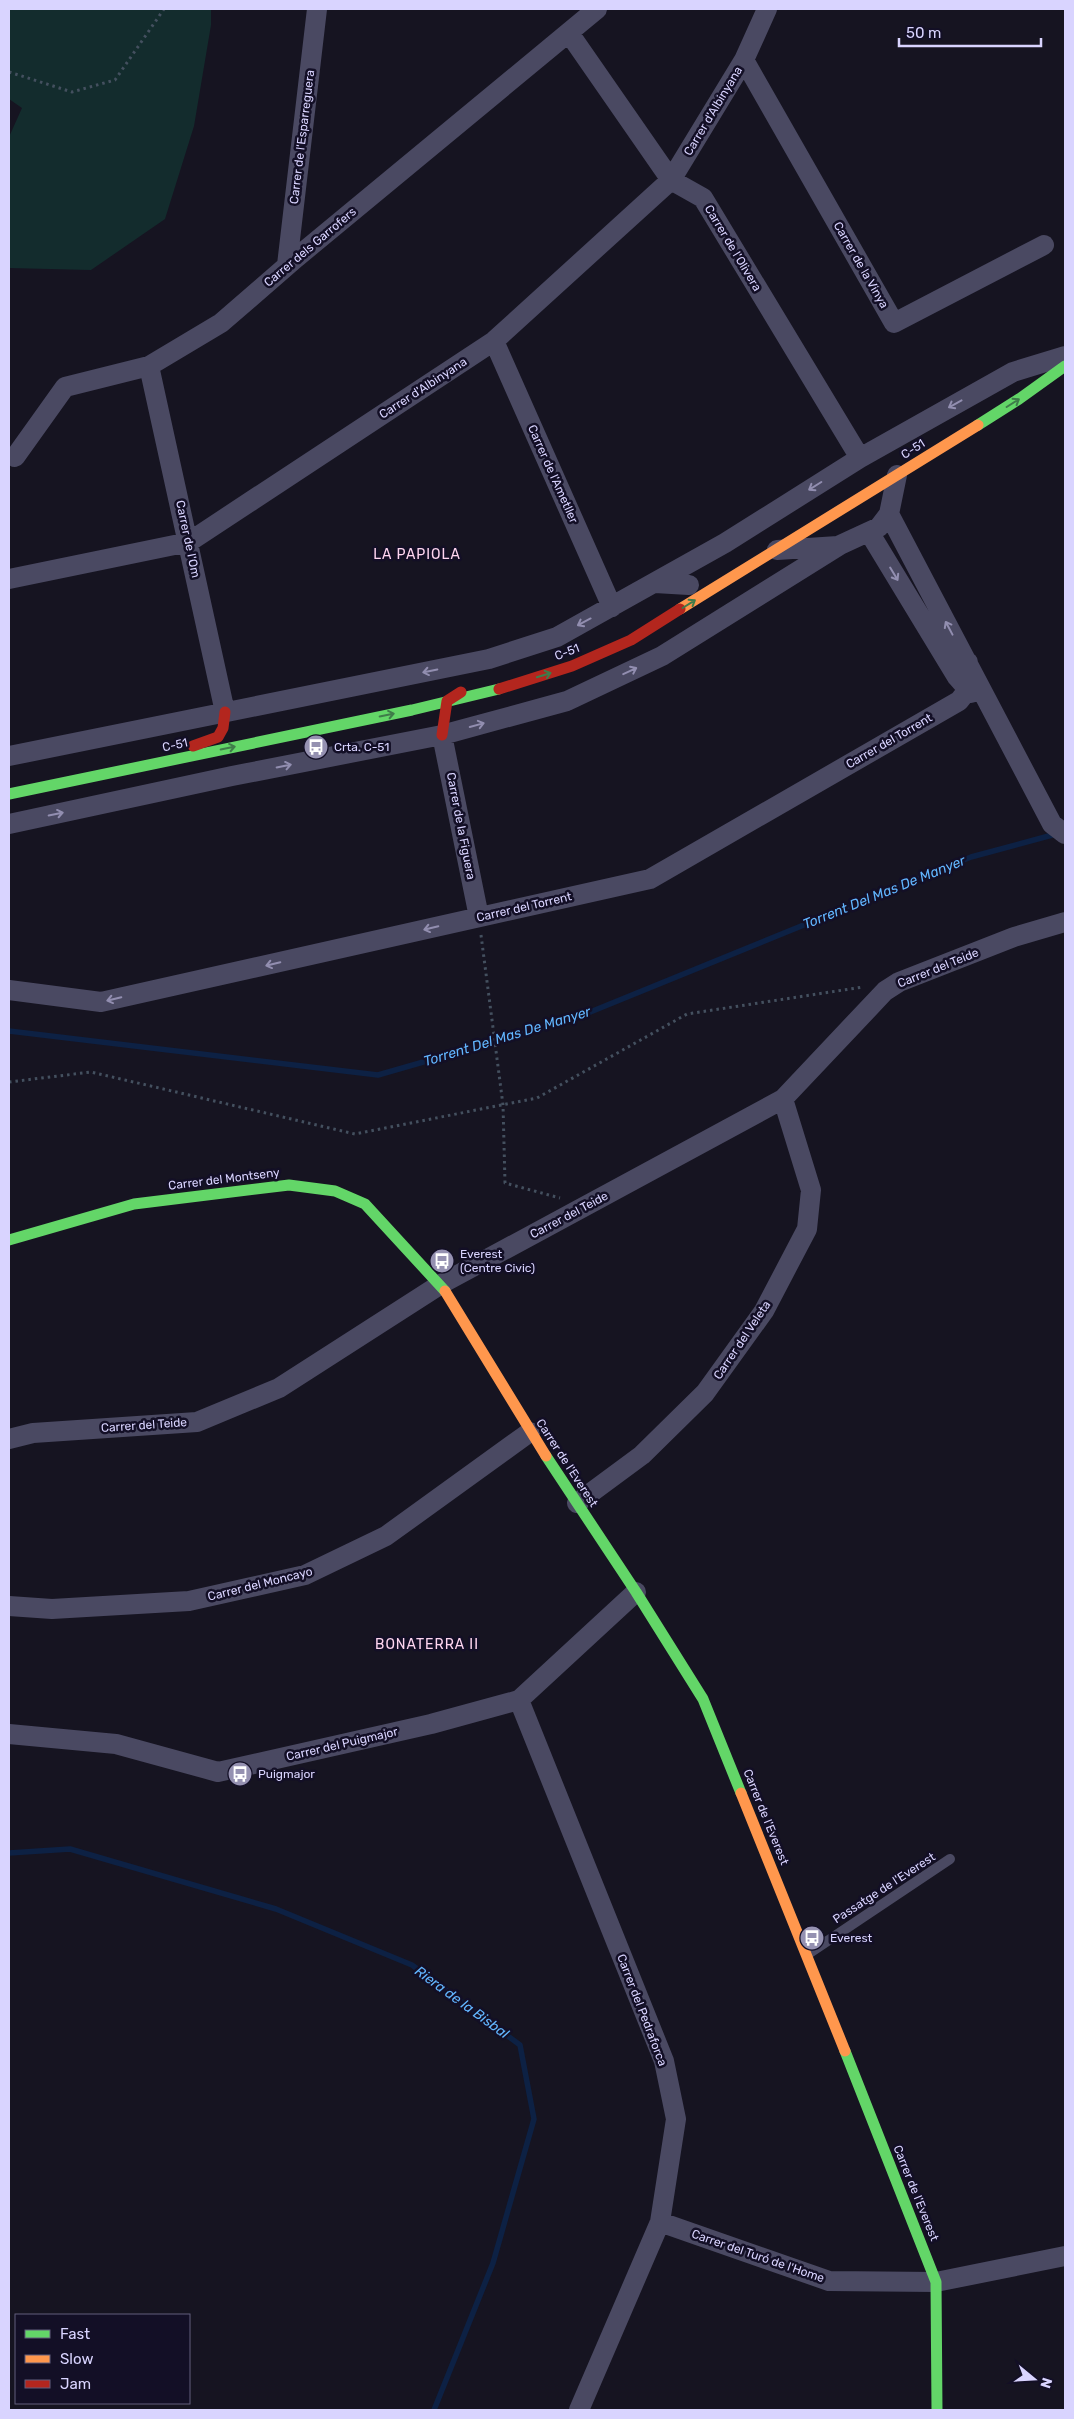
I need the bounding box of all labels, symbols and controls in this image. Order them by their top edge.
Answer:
scale bar [899,15,1042,47]
text: 50 m [906,24,941,42]
street label: Carrer d'Albinyana [681,64,745,158]
street label: Carrer de l'Esparreguera [287,69,317,205]
street label: Carrer de l'Olivera [702,202,764,294]
street label: Carrer dels Garrofers [261,204,359,290]
street label: Carrer de la Vinya [831,219,891,311]
street label: Carrer d'Albinyana [377,354,469,422]
one-way arrow [1005,398,1019,408]
one-way arrow [948,400,963,409]
street label: Carrer de l'Ametller [525,423,581,526]
street label: C-51 [898,436,928,462]
one-way arrow [808,482,822,492]
street label: Carrer de l'Om [173,499,203,579]
district label: LA PAPIOLA [373,546,461,563]
one-way arrow [889,566,899,580]
one-way arrow [682,598,696,608]
one-way arrow [577,617,592,627]
one-way arrow [944,621,953,636]
street label: C-51 [553,641,581,663]
one-way arrow [622,666,637,676]
one-way arrow [423,667,439,676]
one-way arrow [536,669,552,679]
one-way arrow [378,710,394,719]
street label: Carrer del Torrent [843,710,935,771]
one-way arrow [469,720,485,730]
bus stop icon: Crta. C-51 [303,734,329,760]
street label: C-51 [161,735,189,755]
place label: Crta. C-51 [334,740,389,754]
one-way arrow [219,743,235,753]
one-way arrow [275,760,291,770]
street label: Carrer de la Figuera [444,771,478,881]
one-way arrow [48,809,64,818]
water label: Torrent Del Mas De Manyer [800,852,969,933]
street label: Carrer del Torrent [475,889,573,925]
one-way arrow [424,924,440,933]
street label: Carrer del Teide [895,945,981,991]
one-way arrow [265,960,281,969]
one-way arrow [106,995,122,1004]
water label: Torrent Del Mas De Manyer [421,1003,593,1070]
street label: Carrer del Montseny [168,1165,281,1193]
street label: Carrer del Teide [528,1188,611,1241]
place label: Everest (Centre Civic) [460,1247,535,1275]
bus stop icon: Everest (Centre Civic) [429,1248,455,1274]
street label: Carrer del Veleta [711,1298,773,1382]
street label: Carrer del Teide [100,1415,188,1435]
street label: Carrer de l'Everest [533,1416,601,1510]
street label: Carrer del Moncayo [206,1564,314,1604]
district label: BONATERRA II [375,1636,479,1653]
street label: Carrer del Puigmajor [285,1724,400,1764]
bus stop icon: Puigmajor [227,1761,253,1787]
place label: Puigmajor [258,1767,315,1781]
street label: Carrer de l'Everest [740,1767,792,1867]
street label: Passatge de l'Everest [830,1850,938,1926]
bus stop icon: Everest [799,1925,825,1951]
place label: Everest [830,1931,873,1945]
street label: Carrer del Pedraforca [614,1952,670,2068]
water label: Riera de la Bisbal [411,1963,513,2043]
street label: Carrer de l'Everest [890,2143,942,2243]
street label: Carrer del Turó de l'Home [690,2227,827,2285]
legend [15,2314,190,2404]
text: Fast [60,2325,90,2343]
text: Slow [60,2350,93,2368]
north arrow [1009,2354,1059,2404]
text: Jam [60,2375,91,2393]
text: N [1036,2375,1056,2390]

